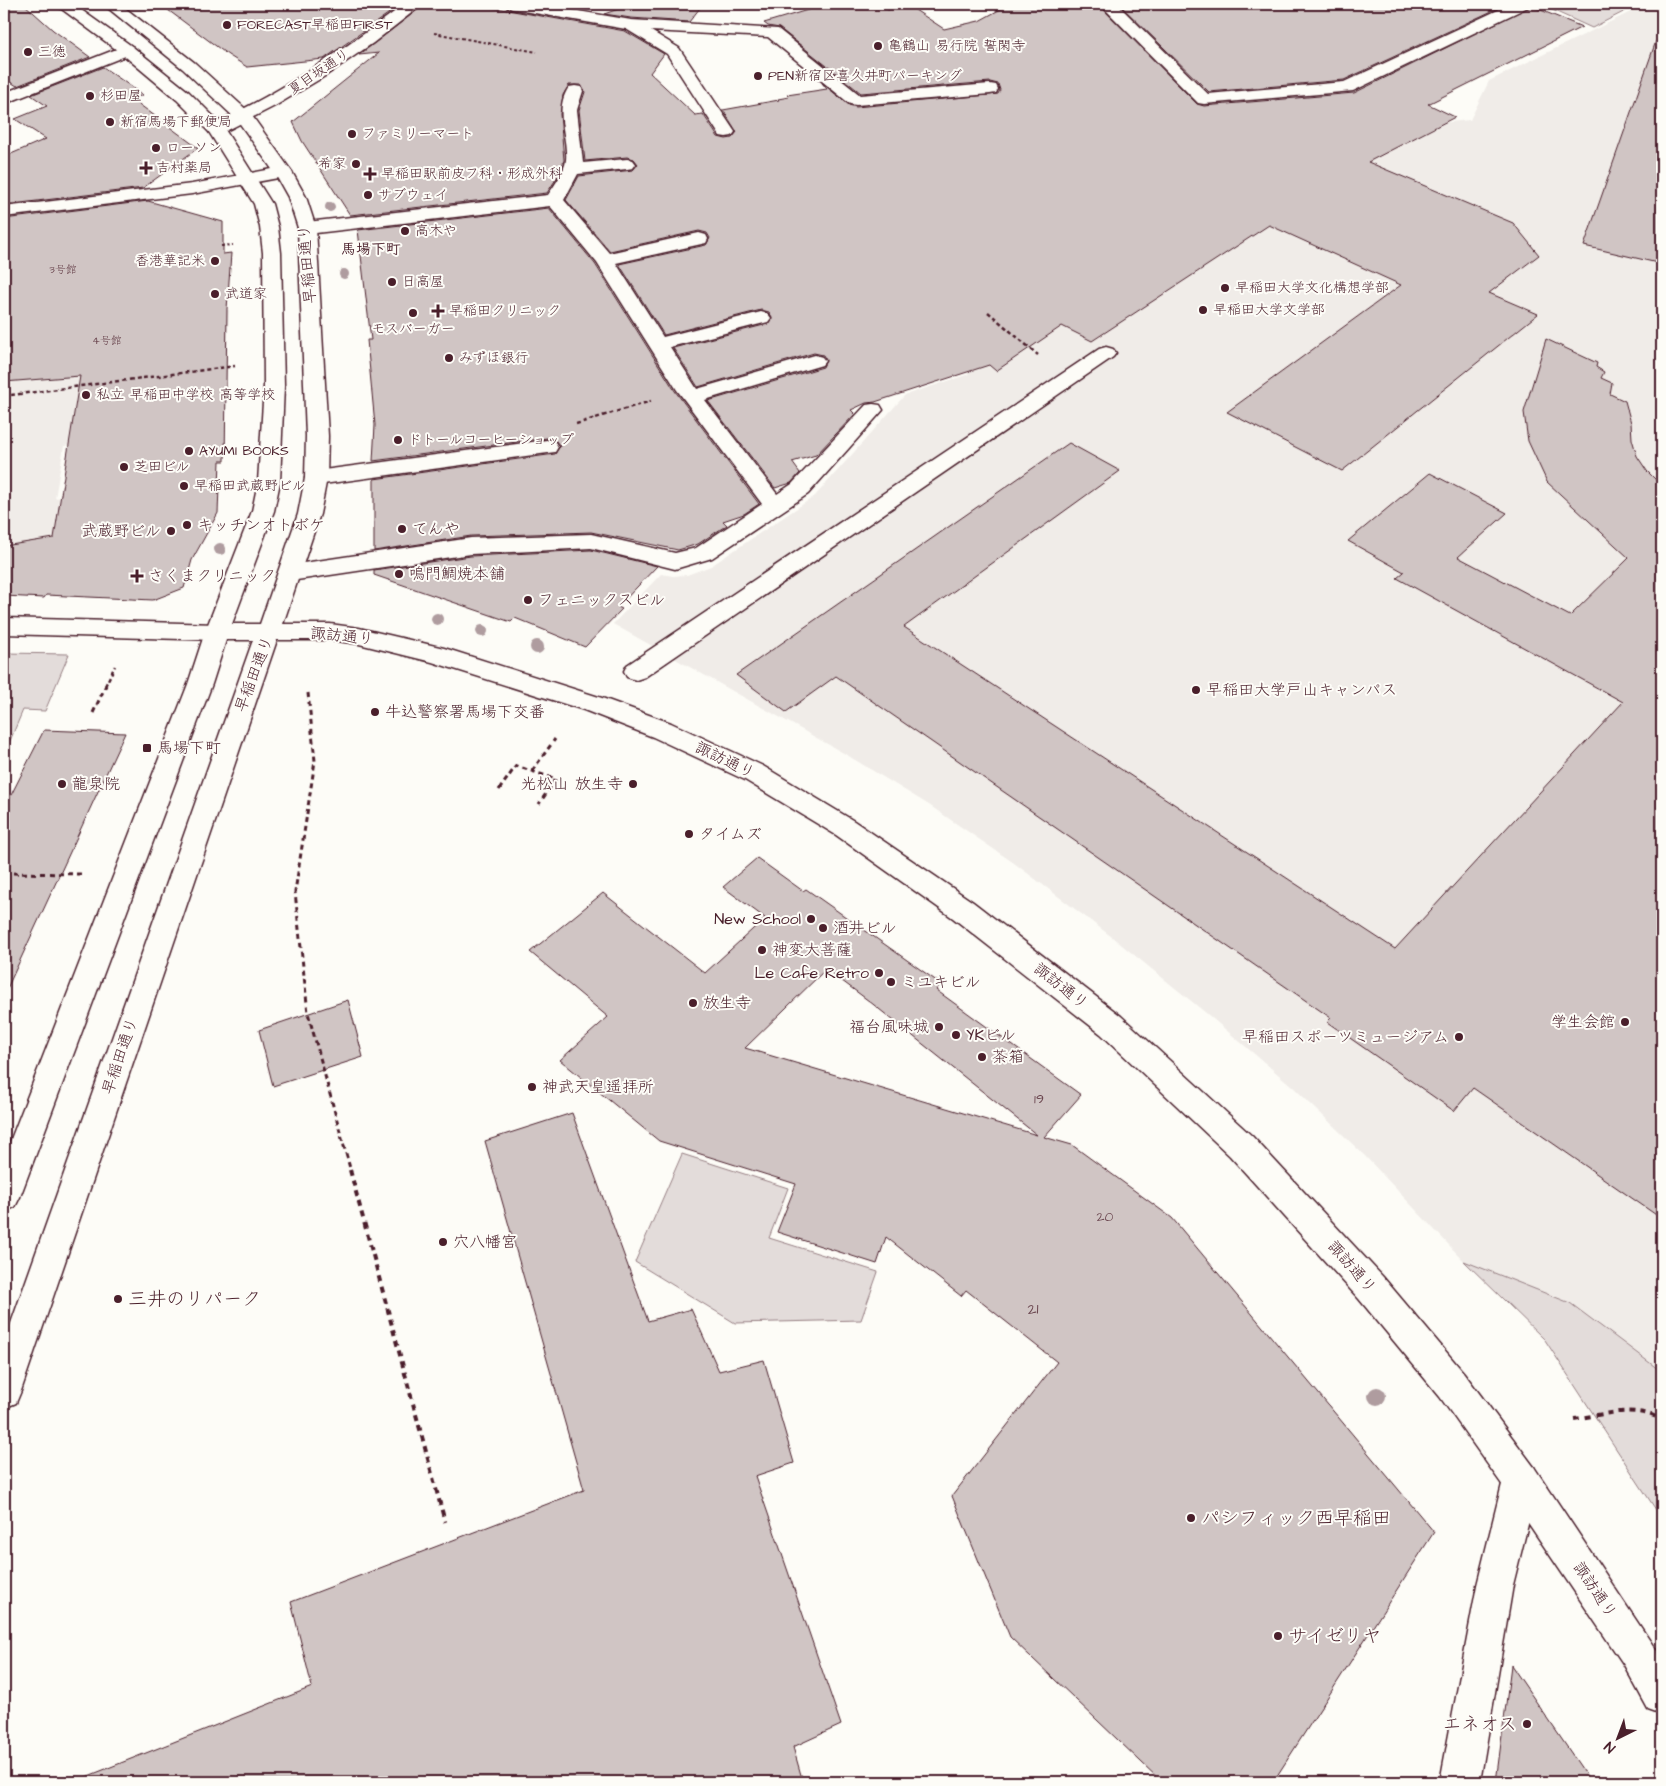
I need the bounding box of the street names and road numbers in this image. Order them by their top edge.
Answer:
street label: 夏目坂通り [284,44,354,100]
street label: 早稲田通り [293,223,321,305]
street label: 諏訪通り [309,622,375,650]
street label: 早稲田通り [229,633,279,715]
street label: 諏訪通り [691,736,759,784]
street label: 諏訪通り [1029,958,1093,1014]
street label: 早稲田通り [97,1015,143,1097]
street label: 諏訪通り [1323,1236,1381,1298]
street label: 諏訪通り [1568,1557,1622,1623]

